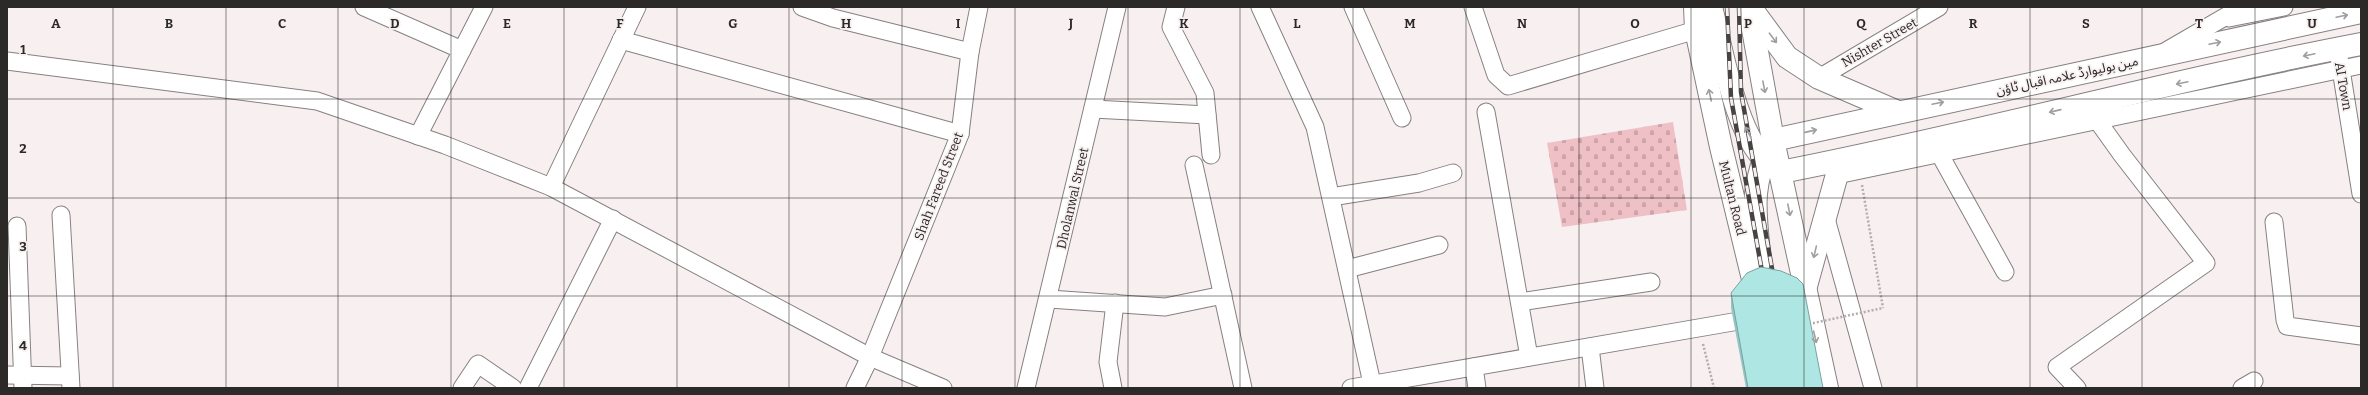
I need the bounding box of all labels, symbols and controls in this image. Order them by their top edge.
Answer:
one-way arrow [2336,11,2349,19]
street label: Nishter Street [1839,15,1920,70]
text: A [51,16,61,31]
text: B [165,16,173,31]
text: C [278,16,286,31]
text: D [390,16,400,31]
text: E [503,16,511,31]
text: F [616,16,624,31]
text: G [728,16,738,31]
text: H [841,16,851,31]
text: I [956,16,961,31]
text: J [1068,16,1074,31]
text: K [1179,16,1189,31]
text: L [1293,16,1301,31]
text: M [1404,16,1416,31]
text: N [1517,16,1527,31]
text: O [1630,16,1640,31]
text: P [1744,16,1752,31]
text: Q [1856,16,1867,31]
text: R [1969,16,1978,31]
text: S [2082,16,2090,31]
text: T [2195,16,2203,31]
text: U [2307,16,2317,31]
one-way arrow [1769,33,1777,44]
one-way arrow [2208,38,2221,46]
text: 1 [20,42,26,57]
one-way arrow [2303,52,2316,60]
street label: مین بولیوارڈ علامہ اقبال ٹاؤن [1995,53,2140,99]
street label: AI Town [2332,61,2355,112]
one-way arrow [1760,80,1768,93]
one-way arrow [2176,80,2189,88]
one-way arrow [1706,89,1714,102]
one-way arrow [1931,99,1944,107]
one-way arrow [2049,108,2062,116]
one-way arrow [1744,126,1752,138]
one-way arrow [1804,127,1817,135]
street label: Shah Fareed Street [911,130,966,242]
text: 2 [19,141,27,156]
street label: Dholanwal Street [1054,146,1092,250]
street label: Multan Road [1716,159,1749,237]
one-way arrow [1785,203,1793,216]
text: 3 [19,239,27,254]
one-way arrow [1810,245,1818,258]
one-way arrow [1812,331,1819,344]
text: 4 [19,338,27,353]

